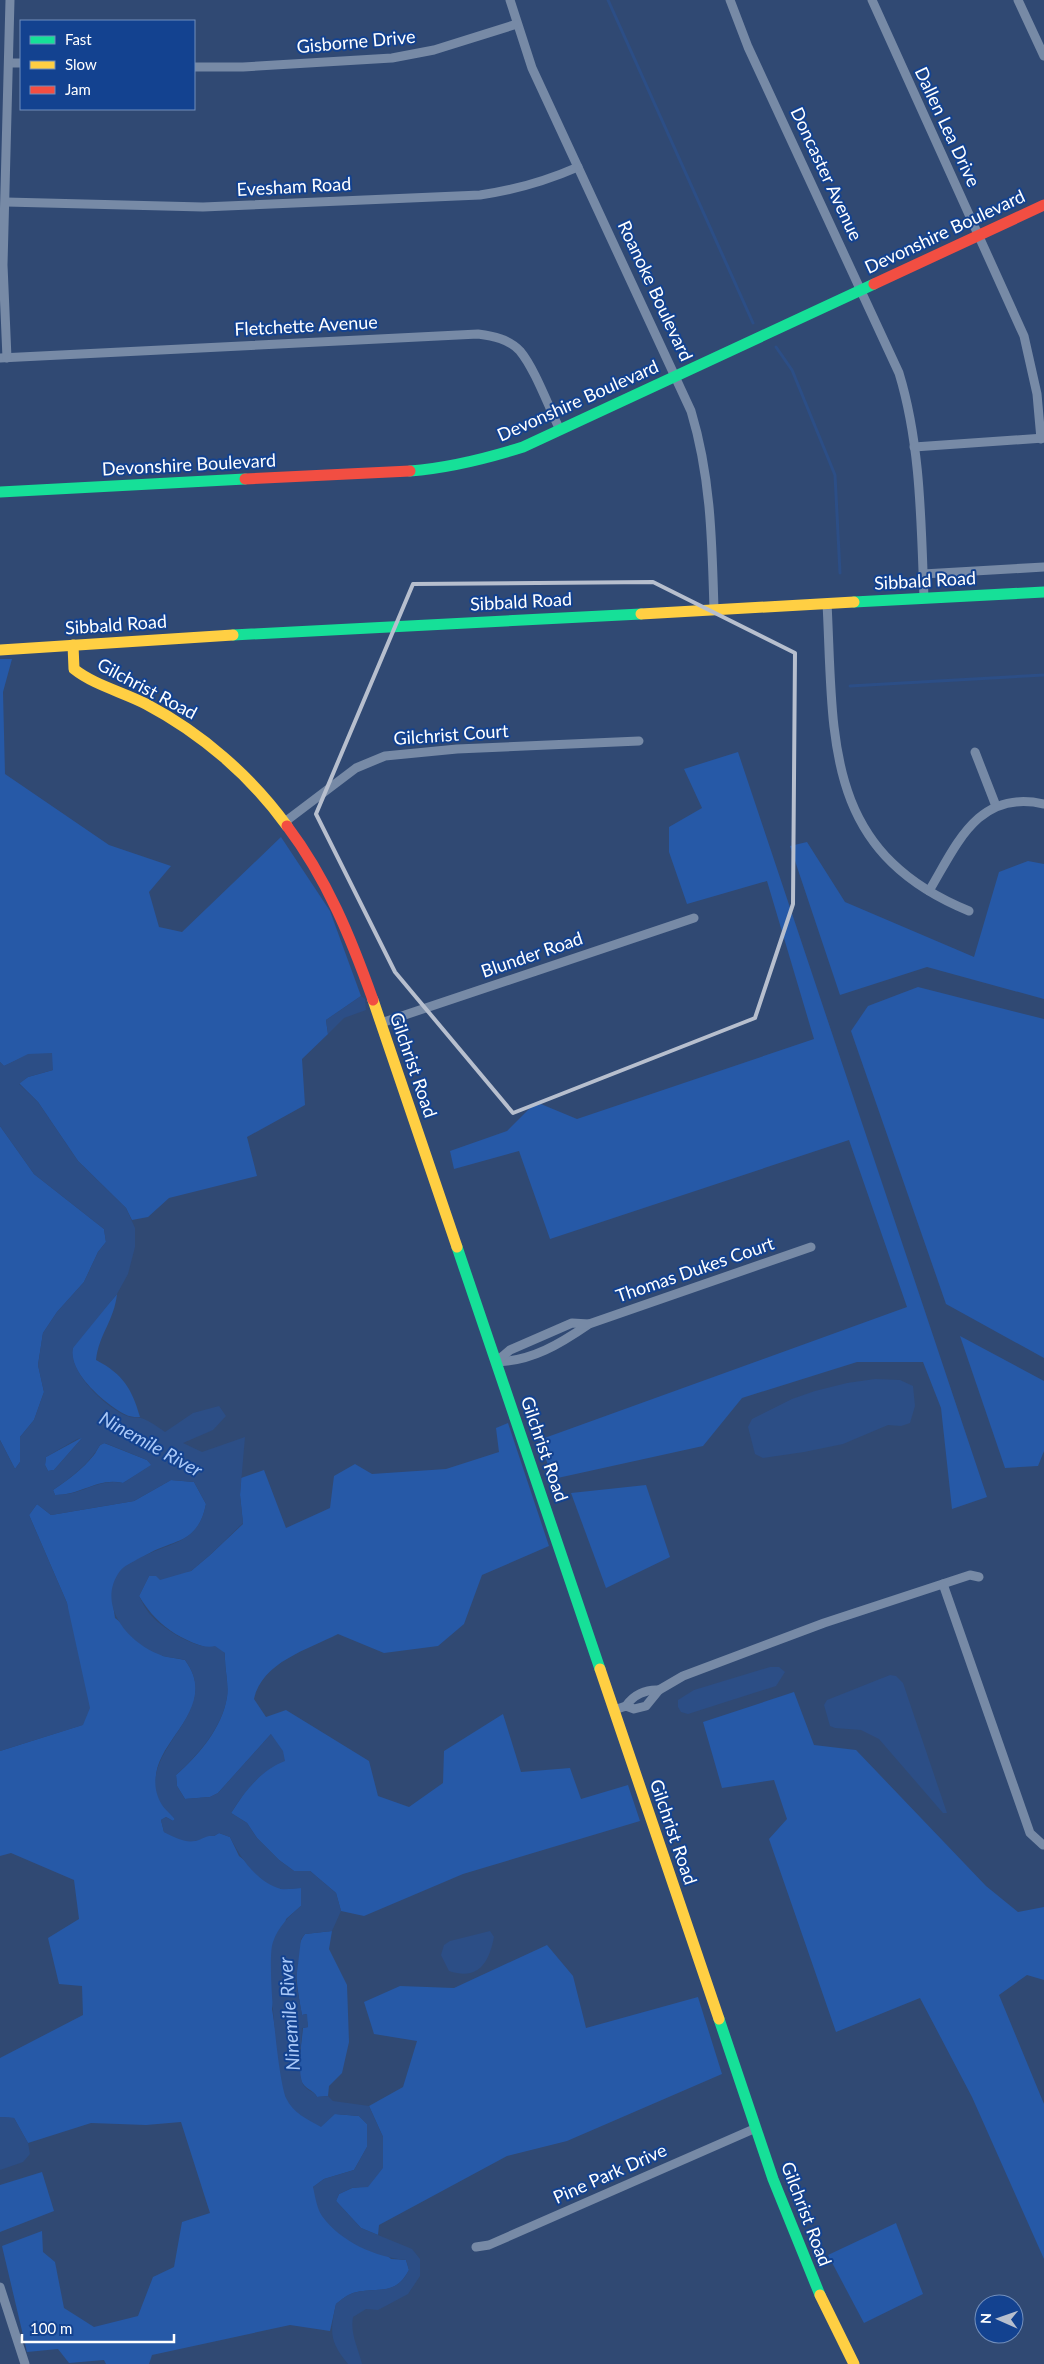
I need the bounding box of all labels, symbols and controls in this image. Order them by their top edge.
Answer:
legend [20,20,195,110]
street label: Gisborne Drive [296,25,416,57]
text: Fast [65,30,92,48]
text: Slow [65,55,97,73]
street label: Dallen Lea Drive [911,63,985,190]
text: Jam [65,80,91,98]
street label: Doncaster Avenue [786,103,867,244]
street label: Evesham Road [236,172,352,200]
street label: Devonshire Boulevard [861,184,1028,278]
street label: Roanoke Boulevard [614,217,698,364]
street label: Fletchette Avenue [234,310,378,340]
street label: Devonshire Boulevard [494,355,662,446]
street label: Devonshire Boulevard [101,448,277,480]
street label: Sibbald Road [873,566,976,594]
street label: Sibbald Road [469,587,572,615]
street label: Sibbald Road [64,609,168,639]
street label: Gilchrist Road [94,653,201,724]
street label: Gilchrist Court [393,719,510,749]
street label: Blunder Road [478,926,585,982]
street label: Gilchrist Road [386,1009,442,1120]
street label: Thomas Dukes Court [613,1231,777,1306]
street label: Gilchrist Road [517,1393,573,1504]
water label: Ninemile River [96,1406,207,1481]
street label: Gilchrist Road [646,1776,702,1887]
water label: Ninemile River [273,1956,304,2072]
street label: Pine Park Drive [549,2138,670,2208]
street label: Gilchrist Road [777,2158,837,2269]
north arrow [974,2294,1024,2344]
scale bar [22,2312,175,2344]
text: N [977,2313,994,2324]
text: 100 m [30,2319,72,2337]

